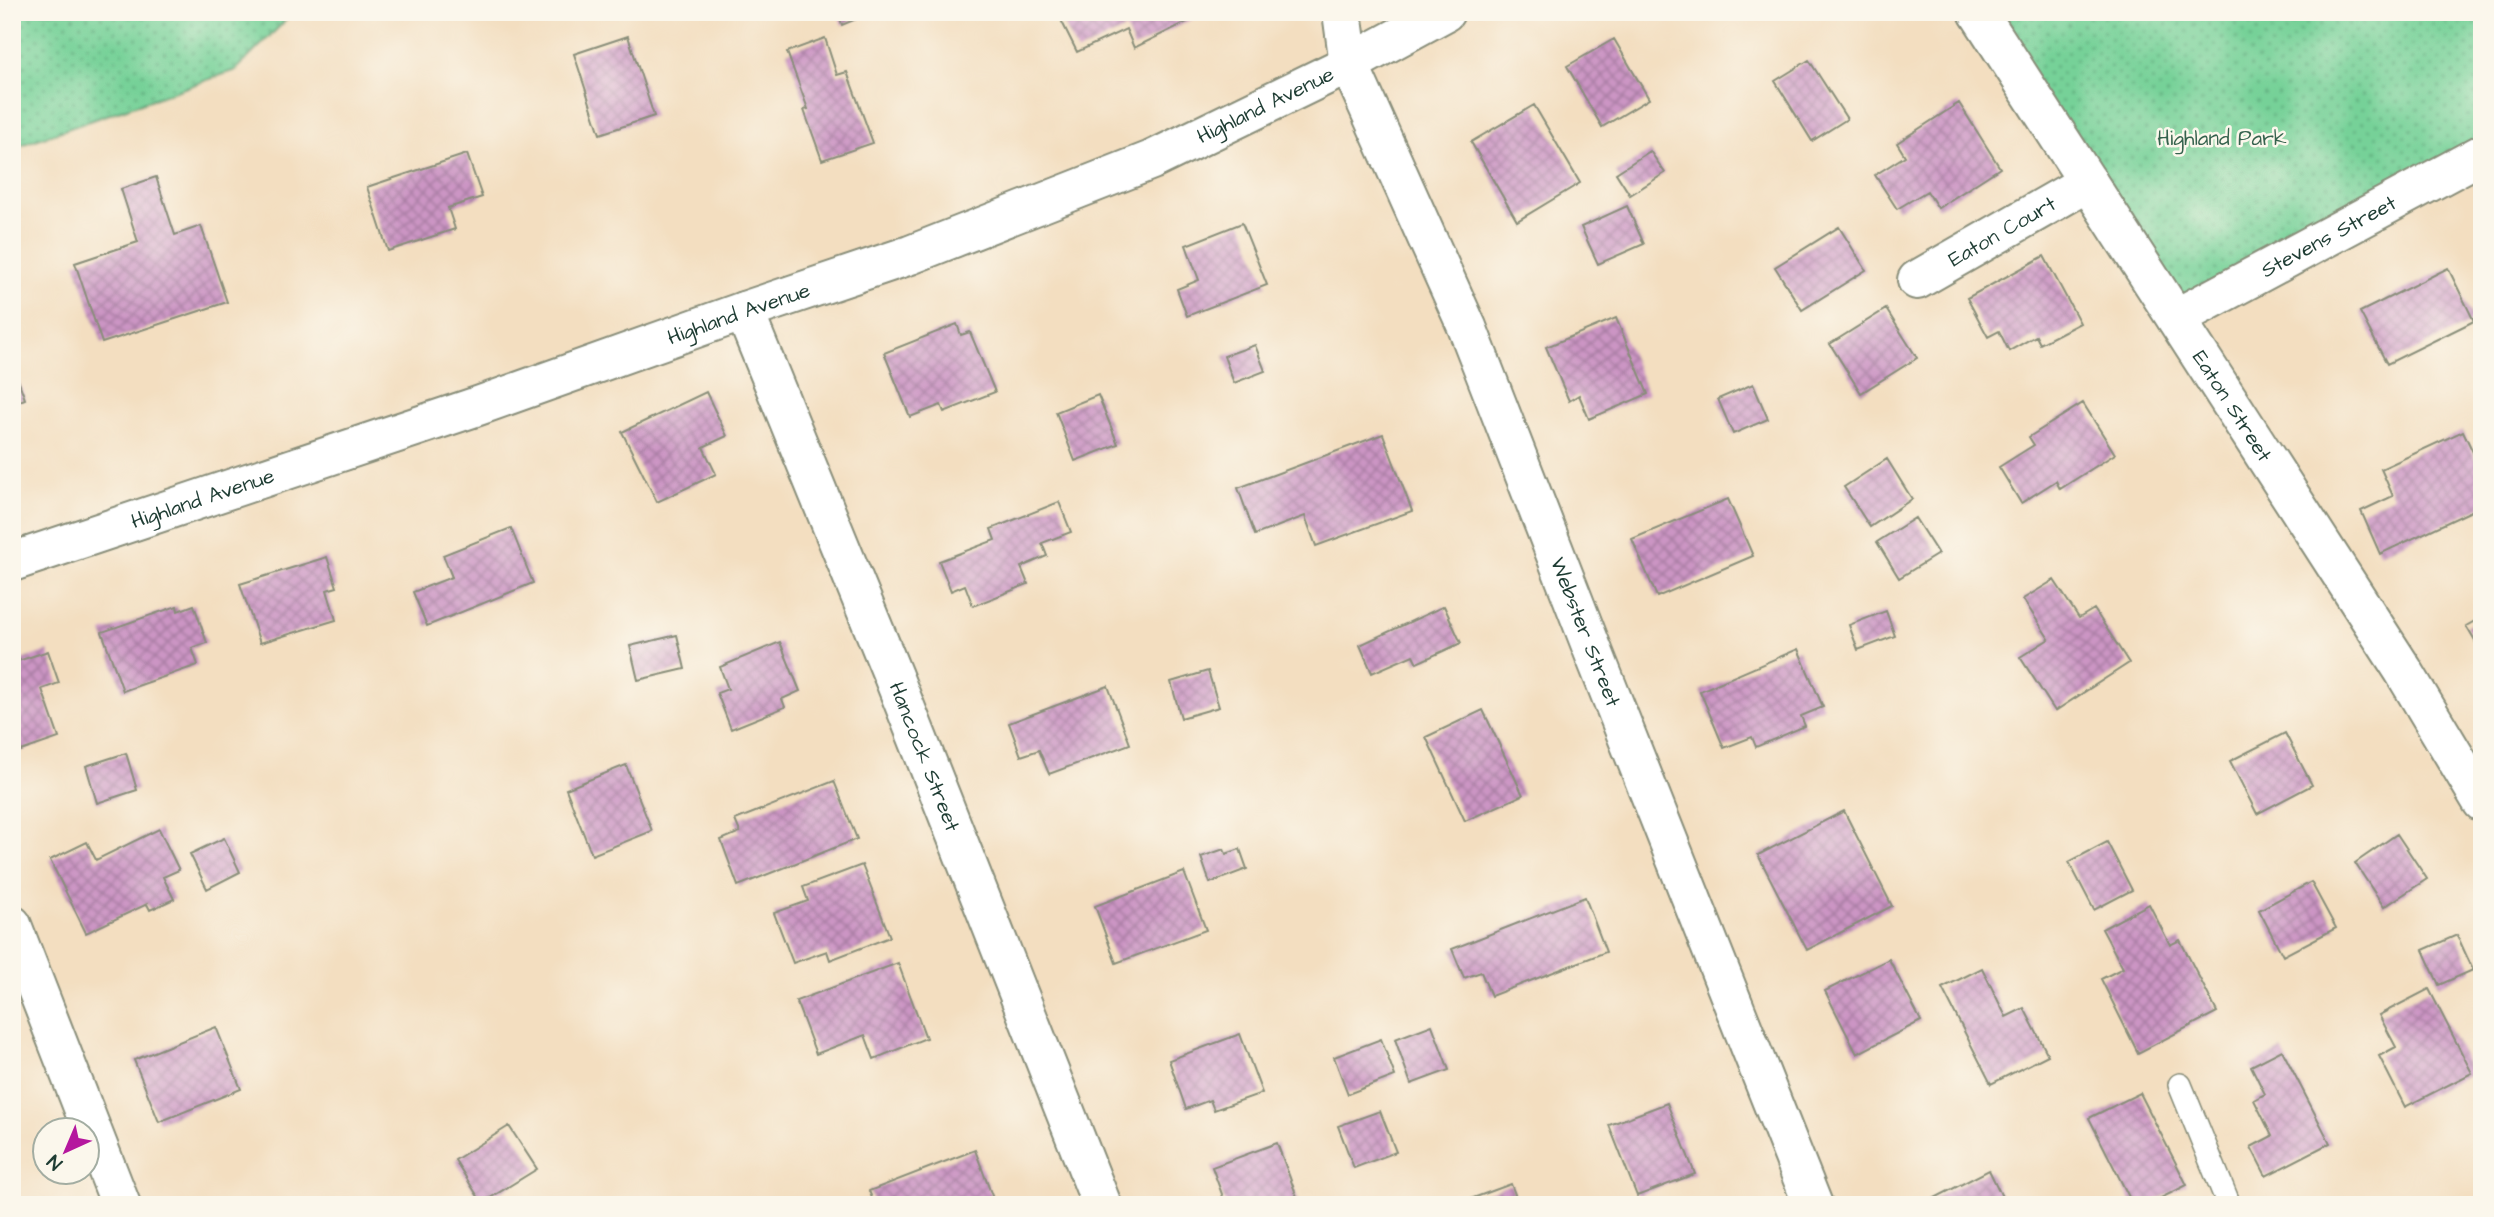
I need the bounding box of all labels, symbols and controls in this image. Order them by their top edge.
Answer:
street label: Highland Avenue [1192,60,1339,151]
park label: Highland Park [2157,124,2287,155]
street label: Stevens Street [2256,188,2402,285]
street label: Eaton Court [1943,189,2062,274]
street label: Highland Avenue [664,276,814,352]
street label: Eaton Street [2185,345,2279,468]
street label: Highland Avenue [127,461,278,536]
street label: Webster Street [1543,553,1628,712]
street label: Hancock Street [882,678,967,836]
north arrow [32,1116,102,1186]
text: N [42,1148,69,1176]

